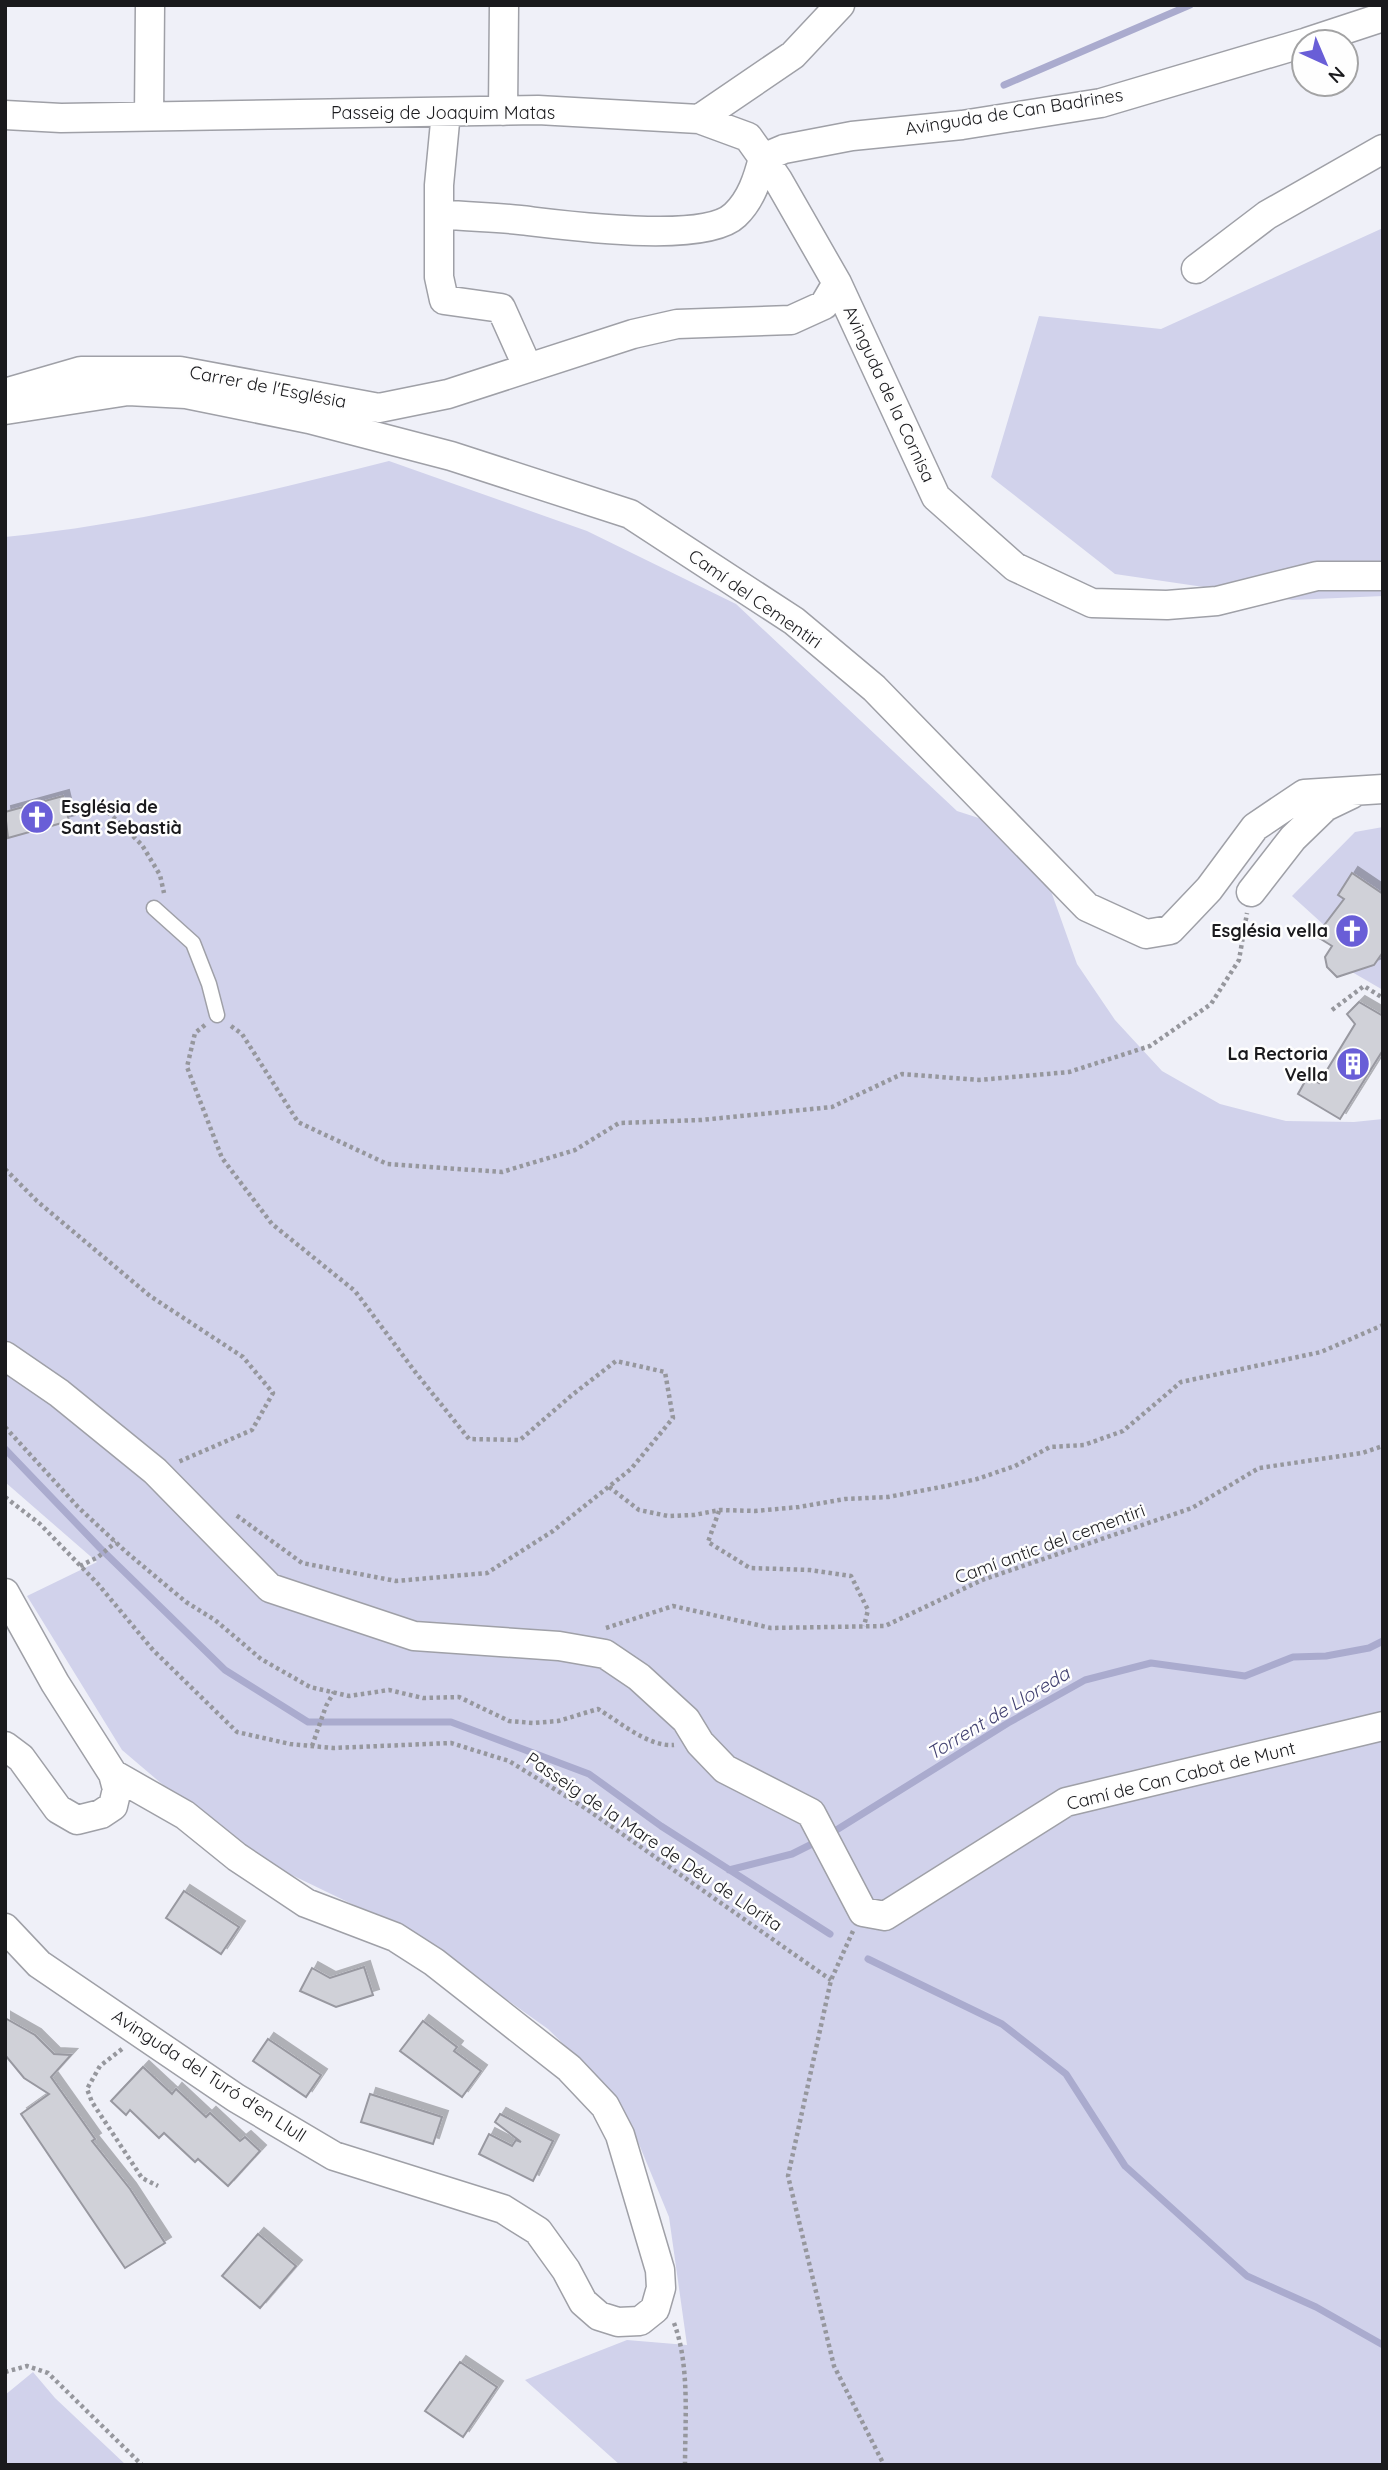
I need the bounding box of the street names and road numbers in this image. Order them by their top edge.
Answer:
street label: Avinguda de Can Badrines [903,83,1125,140]
street label: Passeig de Joaquim Matas [331,101,555,124]
street label: Avinguda de la Cornisa [838,302,940,486]
street label: Carrer de l'Església [188,360,348,413]
street label: Camí del Cementiri [684,544,826,653]
street label: Camí antic del cementiri [952,1498,1148,1589]
street label: Camí de Can Cabot de Munt [1064,1736,1298,1815]
street label: Passeig de la Mare de Déu de Llorita [522,1747,787,1936]
street label: Avinguda del Turó d'en Llull [108,2004,311,2147]

